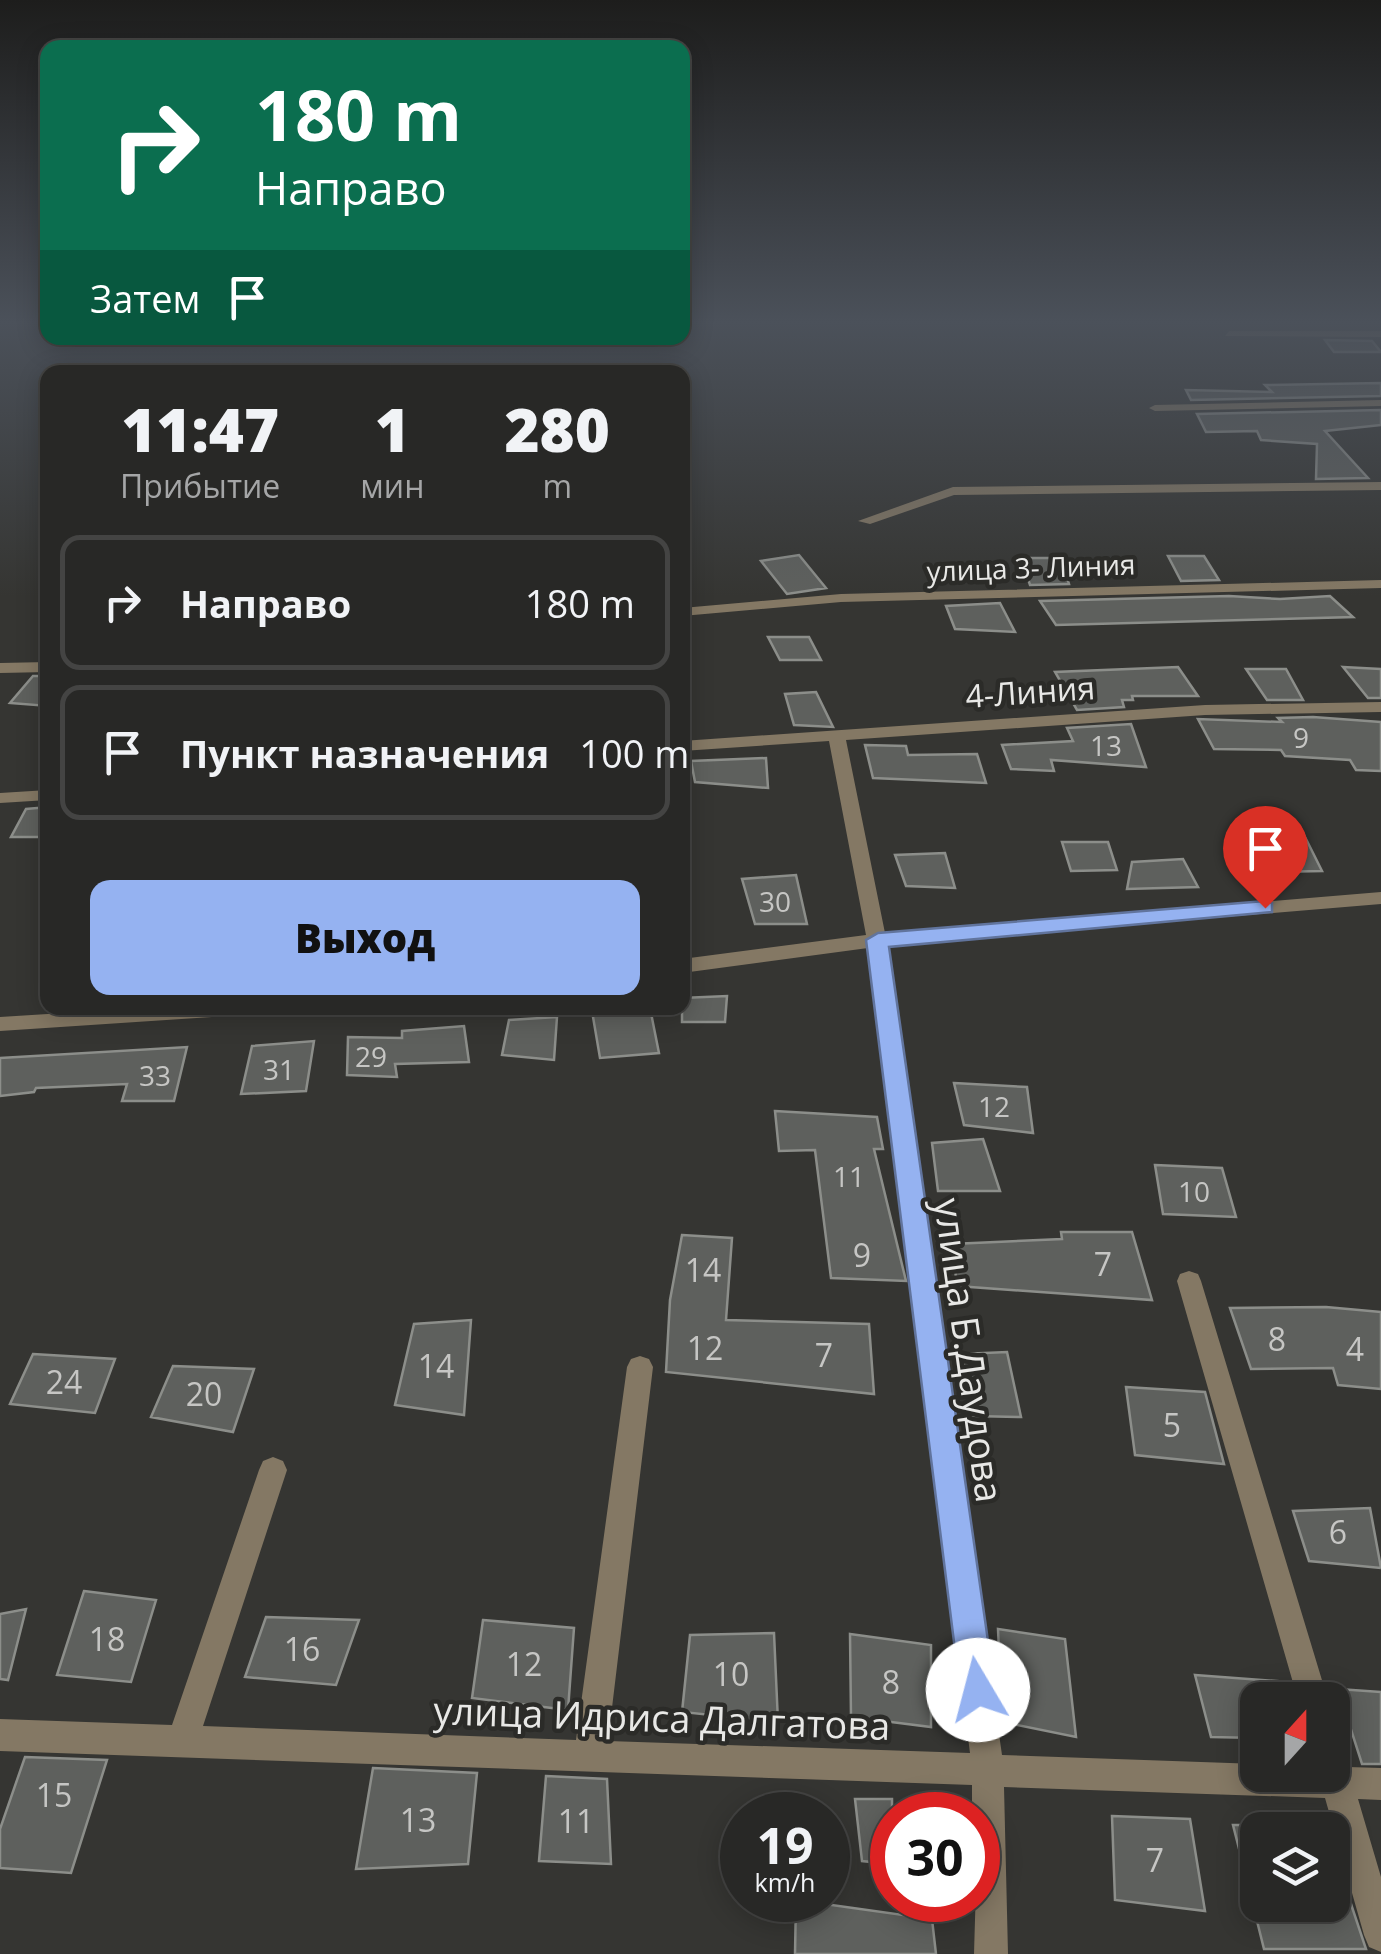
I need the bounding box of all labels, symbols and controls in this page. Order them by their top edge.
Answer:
text: 180 m [255,66,462,162]
icon: right [90,80,220,210]
text: Направо [255,157,447,218]
icon: arrive [220,270,275,325]
text: Затем [90,272,200,324]
text: 11:47 [121,388,279,470]
text: 1 [375,388,410,470]
text: 280 [504,388,610,470]
text: Прибытие [120,464,280,507]
text: мин [360,464,424,507]
text: m [542,464,572,507]
street label: улица 3- Линия [926,544,1136,590]
icon: right [95,575,150,630]
text: Направо [180,577,351,629]
text: 180 m [525,577,635,629]
street label: 4-Линия [964,665,1096,717]
house number: 9 [1293,718,1309,756]
icon: arrive [95,725,150,780]
house number: 13 [1090,726,1122,764]
text: Пункт назначения [180,727,549,779]
text: 100 m [579,727,690,779]
pin [1223,806,1308,909]
icon: arrive [1238,821,1293,876]
button: Выход [90,880,640,995]
house number: 30 [759,882,791,920]
house number: 29 [355,1037,387,1075]
house number: 31 [263,1050,295,1088]
house number: 33 [139,1056,171,1094]
house number: 12 [978,1087,1010,1125]
house number: 11 [833,1157,865,1195]
house number: 10 [1178,1172,1210,1210]
street label: улица Б.Даудова [923,1195,1017,1505]
house number: 9 [853,1233,871,1276]
house number: 7 [1094,1242,1112,1285]
house number: 14 [685,1248,721,1291]
house number: 8 [1268,1317,1286,1360]
house number: 12 [687,1326,723,1369]
house number: 4 [1346,1327,1364,1370]
house number: 7 [815,1333,833,1376]
house number: 14 [418,1344,454,1387]
house number: 24 [46,1360,82,1403]
house number: 20 [186,1372,222,1415]
house number: 5 [1163,1403,1181,1446]
house number: 6 [1329,1510,1347,1553]
house number: 18 [89,1617,125,1660]
house number: 16 [284,1627,320,1670]
position arrow [926,1638,1030,1742]
house number: 12 [506,1642,542,1685]
house number: 10 [713,1652,749,1695]
house number: 8 [882,1660,900,1703]
north arrow [1240,1682,1350,1792]
map controls [1240,1682,1350,1922]
street label: улица Идриса Далгатова [433,1683,891,1751]
house number: 15 [36,1773,72,1816]
speed limit sign: 30 [870,1792,1000,1922]
house number: 13 [400,1798,436,1841]
house number: 11 [558,1799,594,1842]
text: 19 [756,1811,814,1879]
button: layers [1240,1812,1350,1922]
house number: 7 [1146,1838,1164,1881]
text: km/h [755,1865,815,1899]

